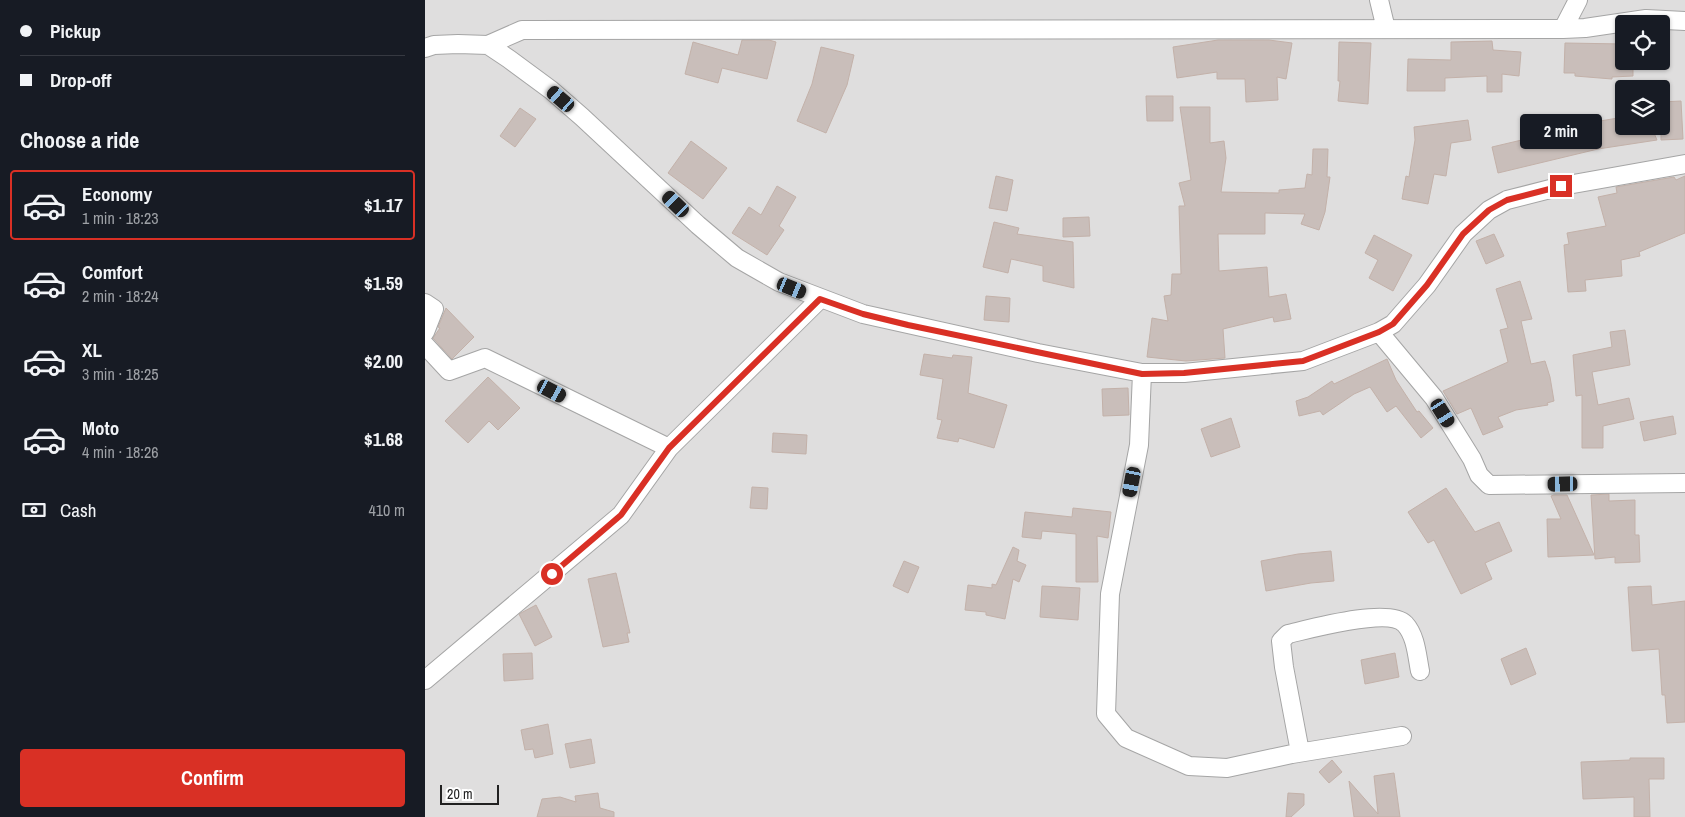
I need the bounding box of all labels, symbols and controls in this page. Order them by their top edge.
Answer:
map controls [1615,15,1670,135]
button: locate [1615,15,1670,70]
text: Pickup [50,18,101,44]
text: Drop-off [50,67,111,93]
button: layers [1615,80,1670,135]
car [544,83,577,115]
callout: 2 min [1520,114,1602,148]
text: 2 min [1544,120,1578,142]
text: Choose a ride [20,125,139,155]
route end [1550,175,1572,197]
text: Economy [82,181,152,207]
icon: car [22,183,67,228]
car [660,188,692,220]
text: $1.17 [364,192,403,218]
text: 1 min · 18:23 [82,207,159,229]
text: Comfort [82,259,143,285]
icon: car [22,261,67,306]
text: $1.59 [364,270,403,296]
car [775,275,808,301]
text: 2 min · 18:24 [82,285,159,307]
text: XL [82,337,102,363]
icon: car [22,339,67,384]
text: $2.00 [364,348,403,374]
text: 3 min · 18:25 [82,363,159,385]
car [535,377,568,405]
car [1428,396,1457,430]
text: Moto [82,415,119,441]
icon: car [22,417,67,462]
text: $1.68 [364,426,403,452]
text: 4 min · 18:26 [82,441,159,463]
car [1121,466,1142,498]
car [1547,476,1578,492]
icon: cash [20,496,48,524]
text: Cash [60,497,96,523]
text: 410 m [369,499,405,521]
route start [541,563,563,585]
button: Confirm [20,749,405,807]
scale bar [440,782,499,805]
text: 20 m [447,785,473,803]

